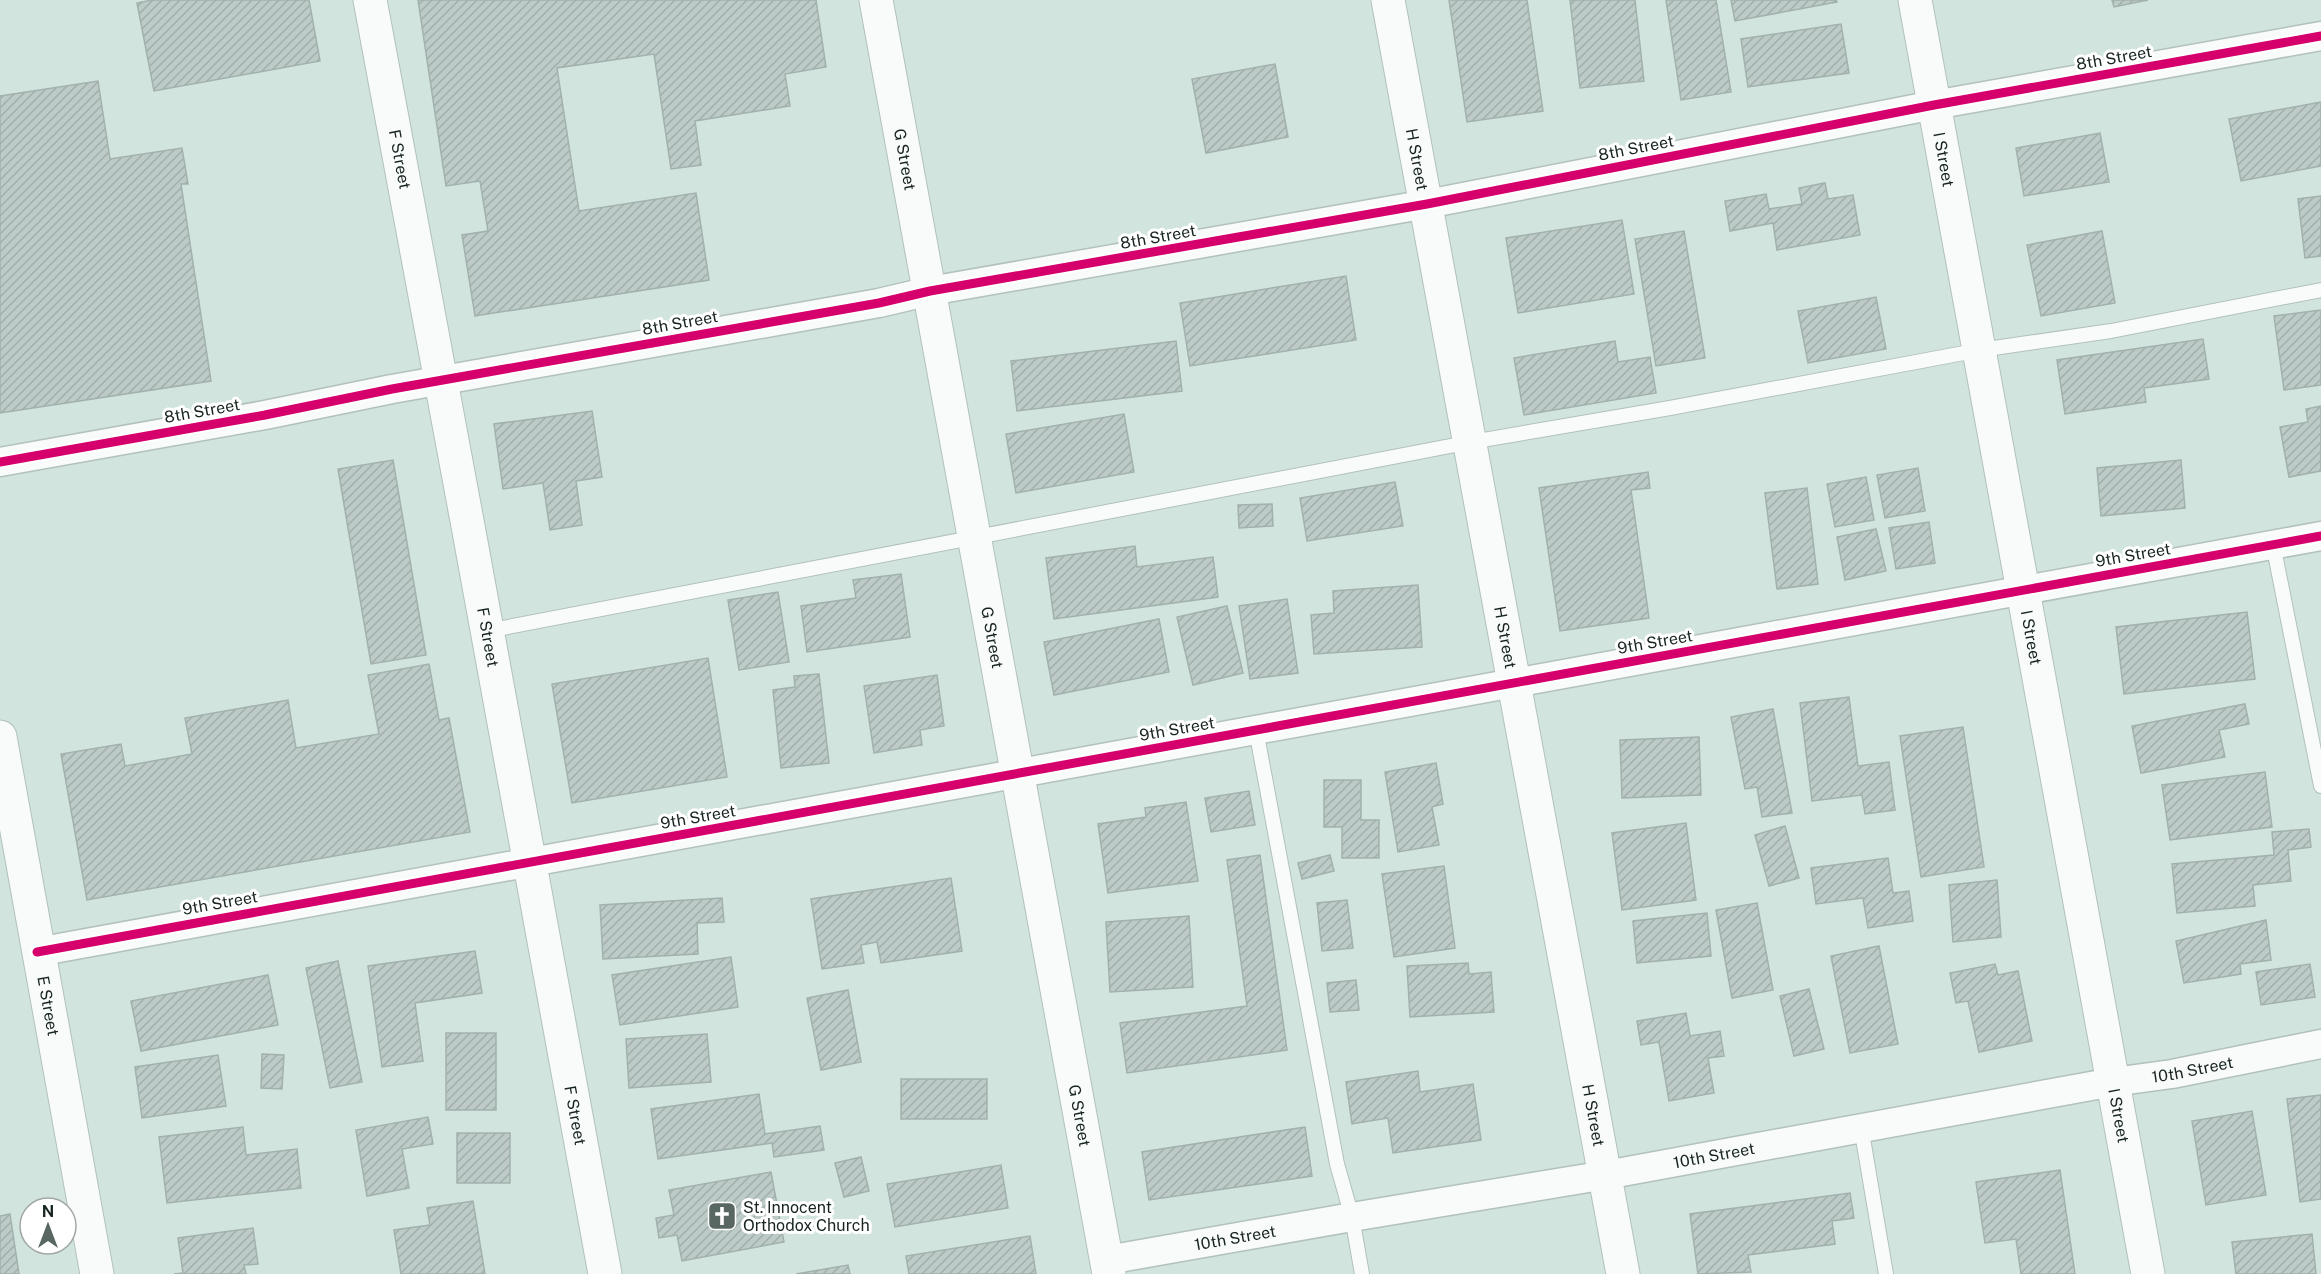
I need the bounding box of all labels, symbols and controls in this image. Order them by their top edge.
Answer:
street label: 8th Street [2075,42,2153,74]
street label: G Street [890,127,920,192]
street label: H Street [1402,127,1432,192]
street label: F Street [385,128,415,190]
street label: I Street [1930,130,1958,188]
street label: 8th Street [1597,131,1675,165]
street label: 8th Street [1119,221,1197,253]
street label: 8th Street [641,307,719,339]
street label: 8th Street [163,395,241,427]
street label: 9th Street [2094,539,2172,571]
street label: G Street [978,605,1008,670]
street label: H Street [1490,605,1521,670]
street label: F Street [474,606,503,668]
street label: I Street [2017,609,2046,666]
street label: 9th Street [1616,626,1694,658]
street label: 9th Street [1138,713,1216,745]
street label: 9th Street [659,801,737,833]
street label: 9th Street [181,887,259,919]
street label: E Street [34,974,63,1037]
street label: 10th Street [2150,1052,2235,1086]
street label: G Street [1065,1083,1095,1148]
street label: H Street [1579,1083,1609,1148]
street label: F Street [561,1084,590,1147]
street label: I Street [2105,1087,2133,1144]
street label: 10th Street [1672,1138,1756,1172]
north arrow [18,1196,78,1256]
place label: St. Innocent Orthodox Church [743,1198,870,1235]
church icon: St. Innocent Orthodox Church [706,1200,738,1232]
text: N [42,1202,54,1221]
street label: 10th Street [1193,1221,1277,1254]

